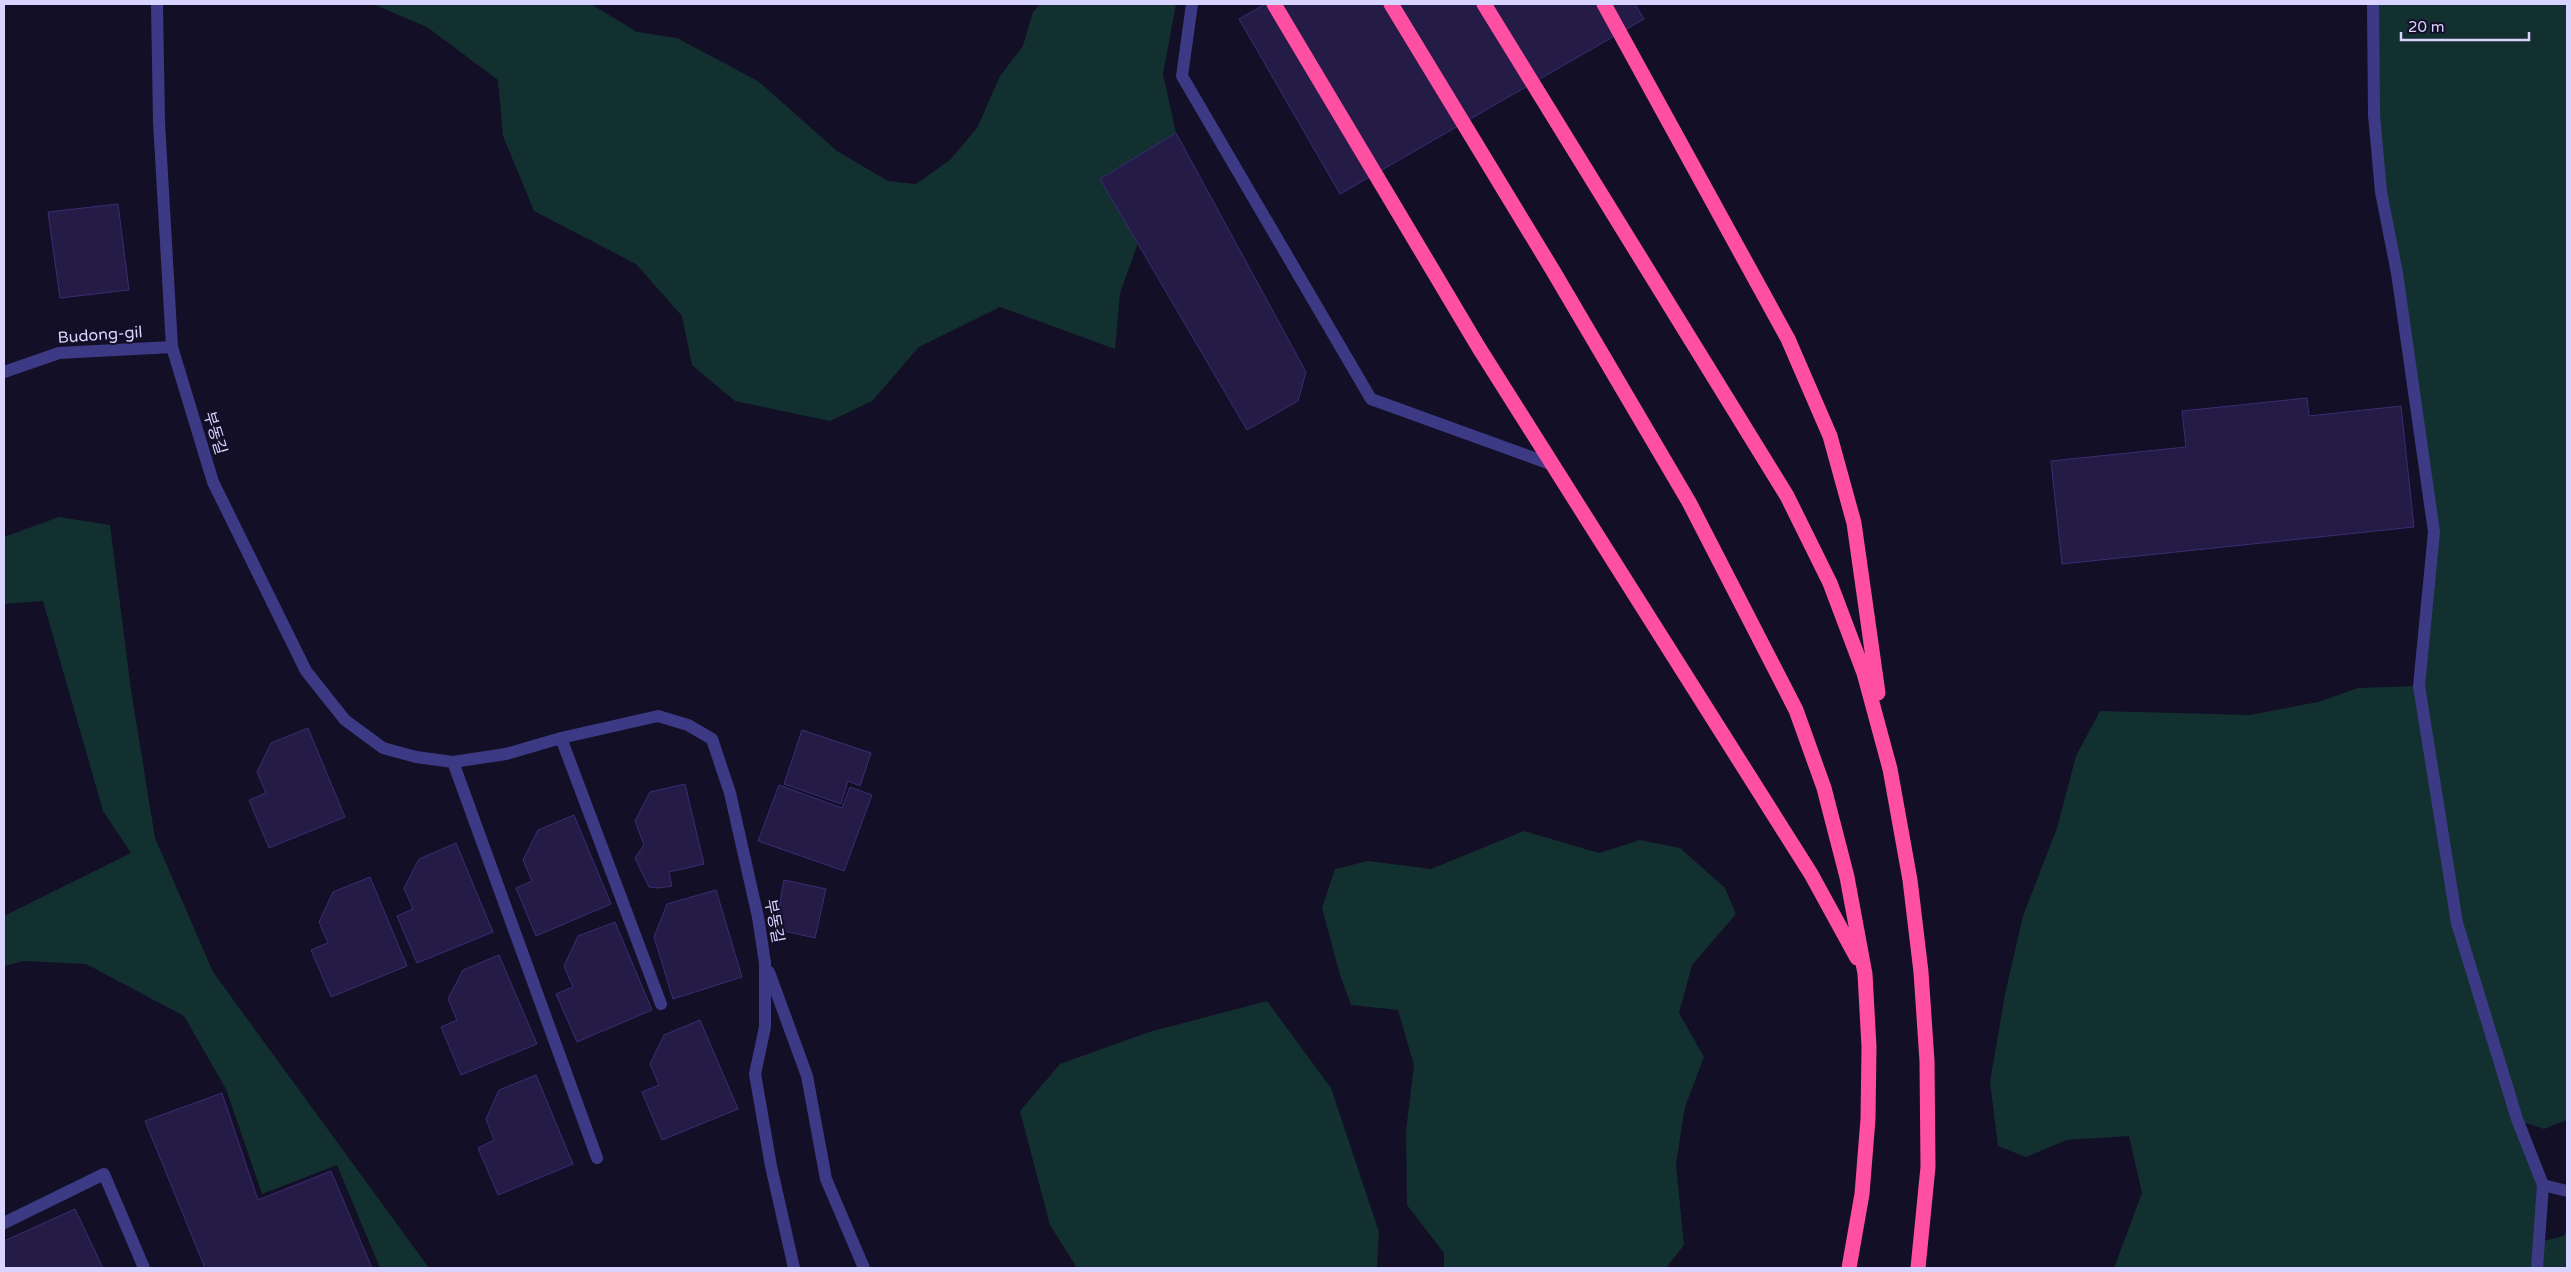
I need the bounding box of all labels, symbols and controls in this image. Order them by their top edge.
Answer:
scale bar [2401,10,2528,42]
text: 20 m [2408,18,2445,36]
street label: Budong-gil [57,322,143,348]
street label: 부동길 [199,409,231,457]
street label: 부동길 [760,897,788,945]

